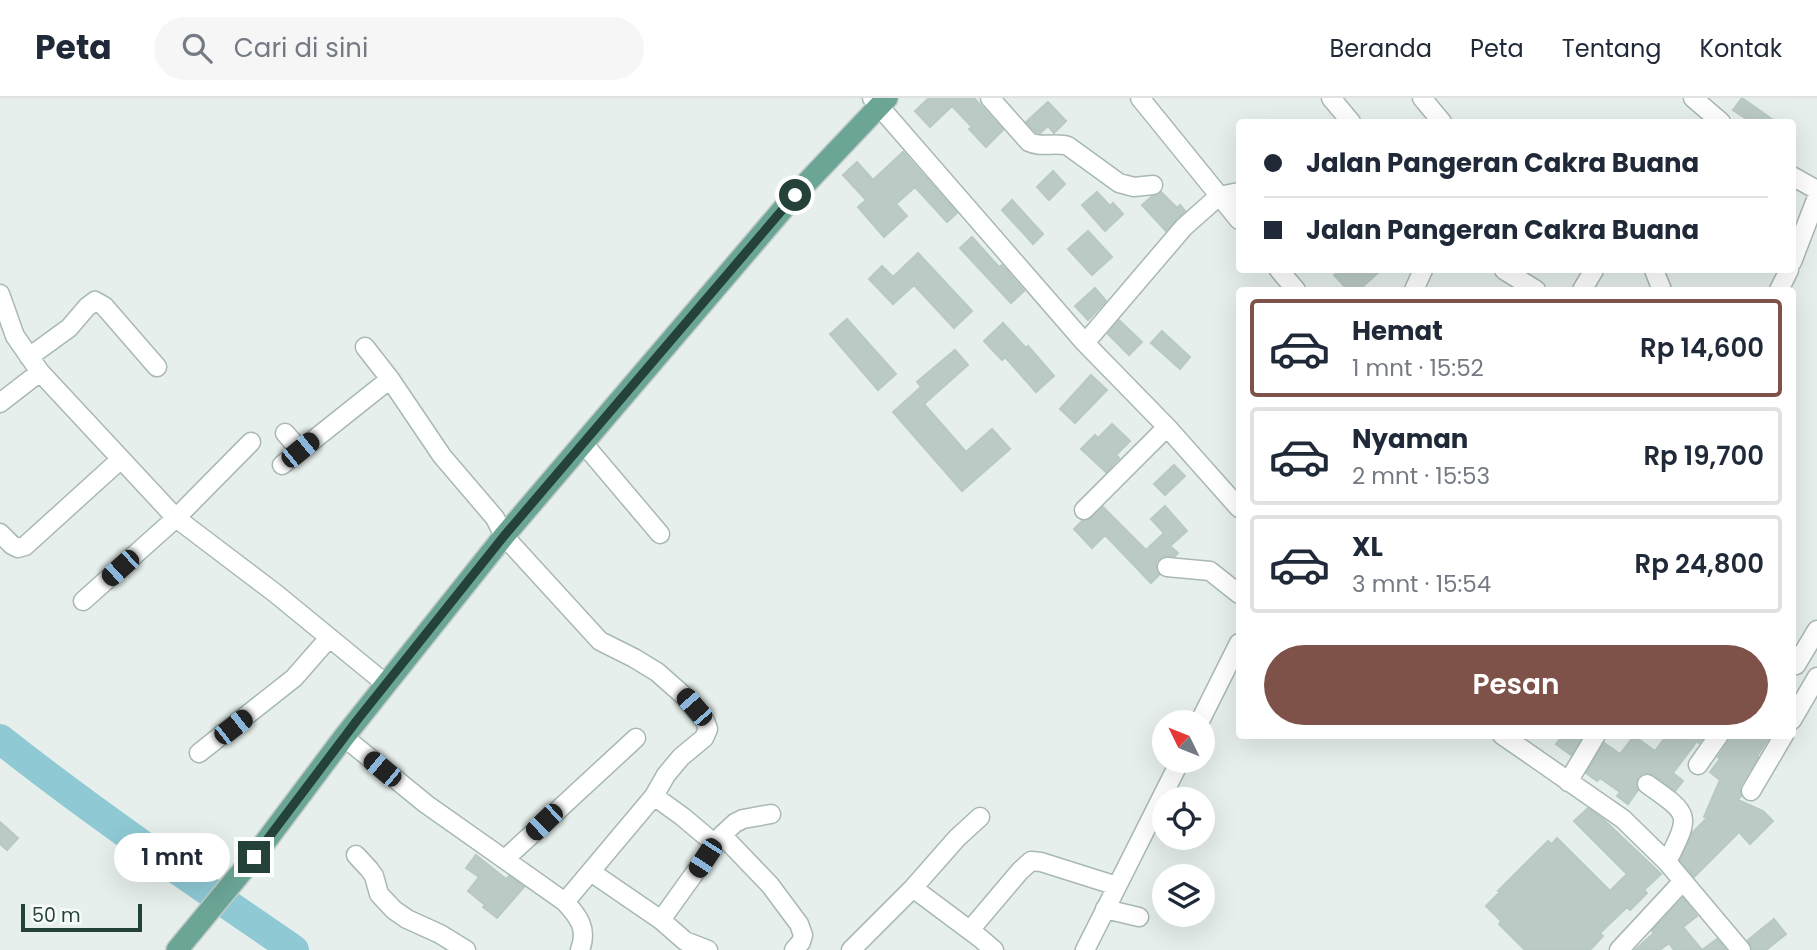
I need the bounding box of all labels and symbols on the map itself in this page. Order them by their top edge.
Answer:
route start [779,179,811,211]
car [278,429,323,471]
car [98,546,143,590]
car [673,684,716,730]
car [210,706,257,748]
north arrow [1152,710,1214,774]
car [360,747,405,791]
car [522,800,567,844]
callout: 1 mnt [114,832,230,882]
car [685,835,726,881]
route end [238,841,270,873]
scale bar [21,901,142,933]

